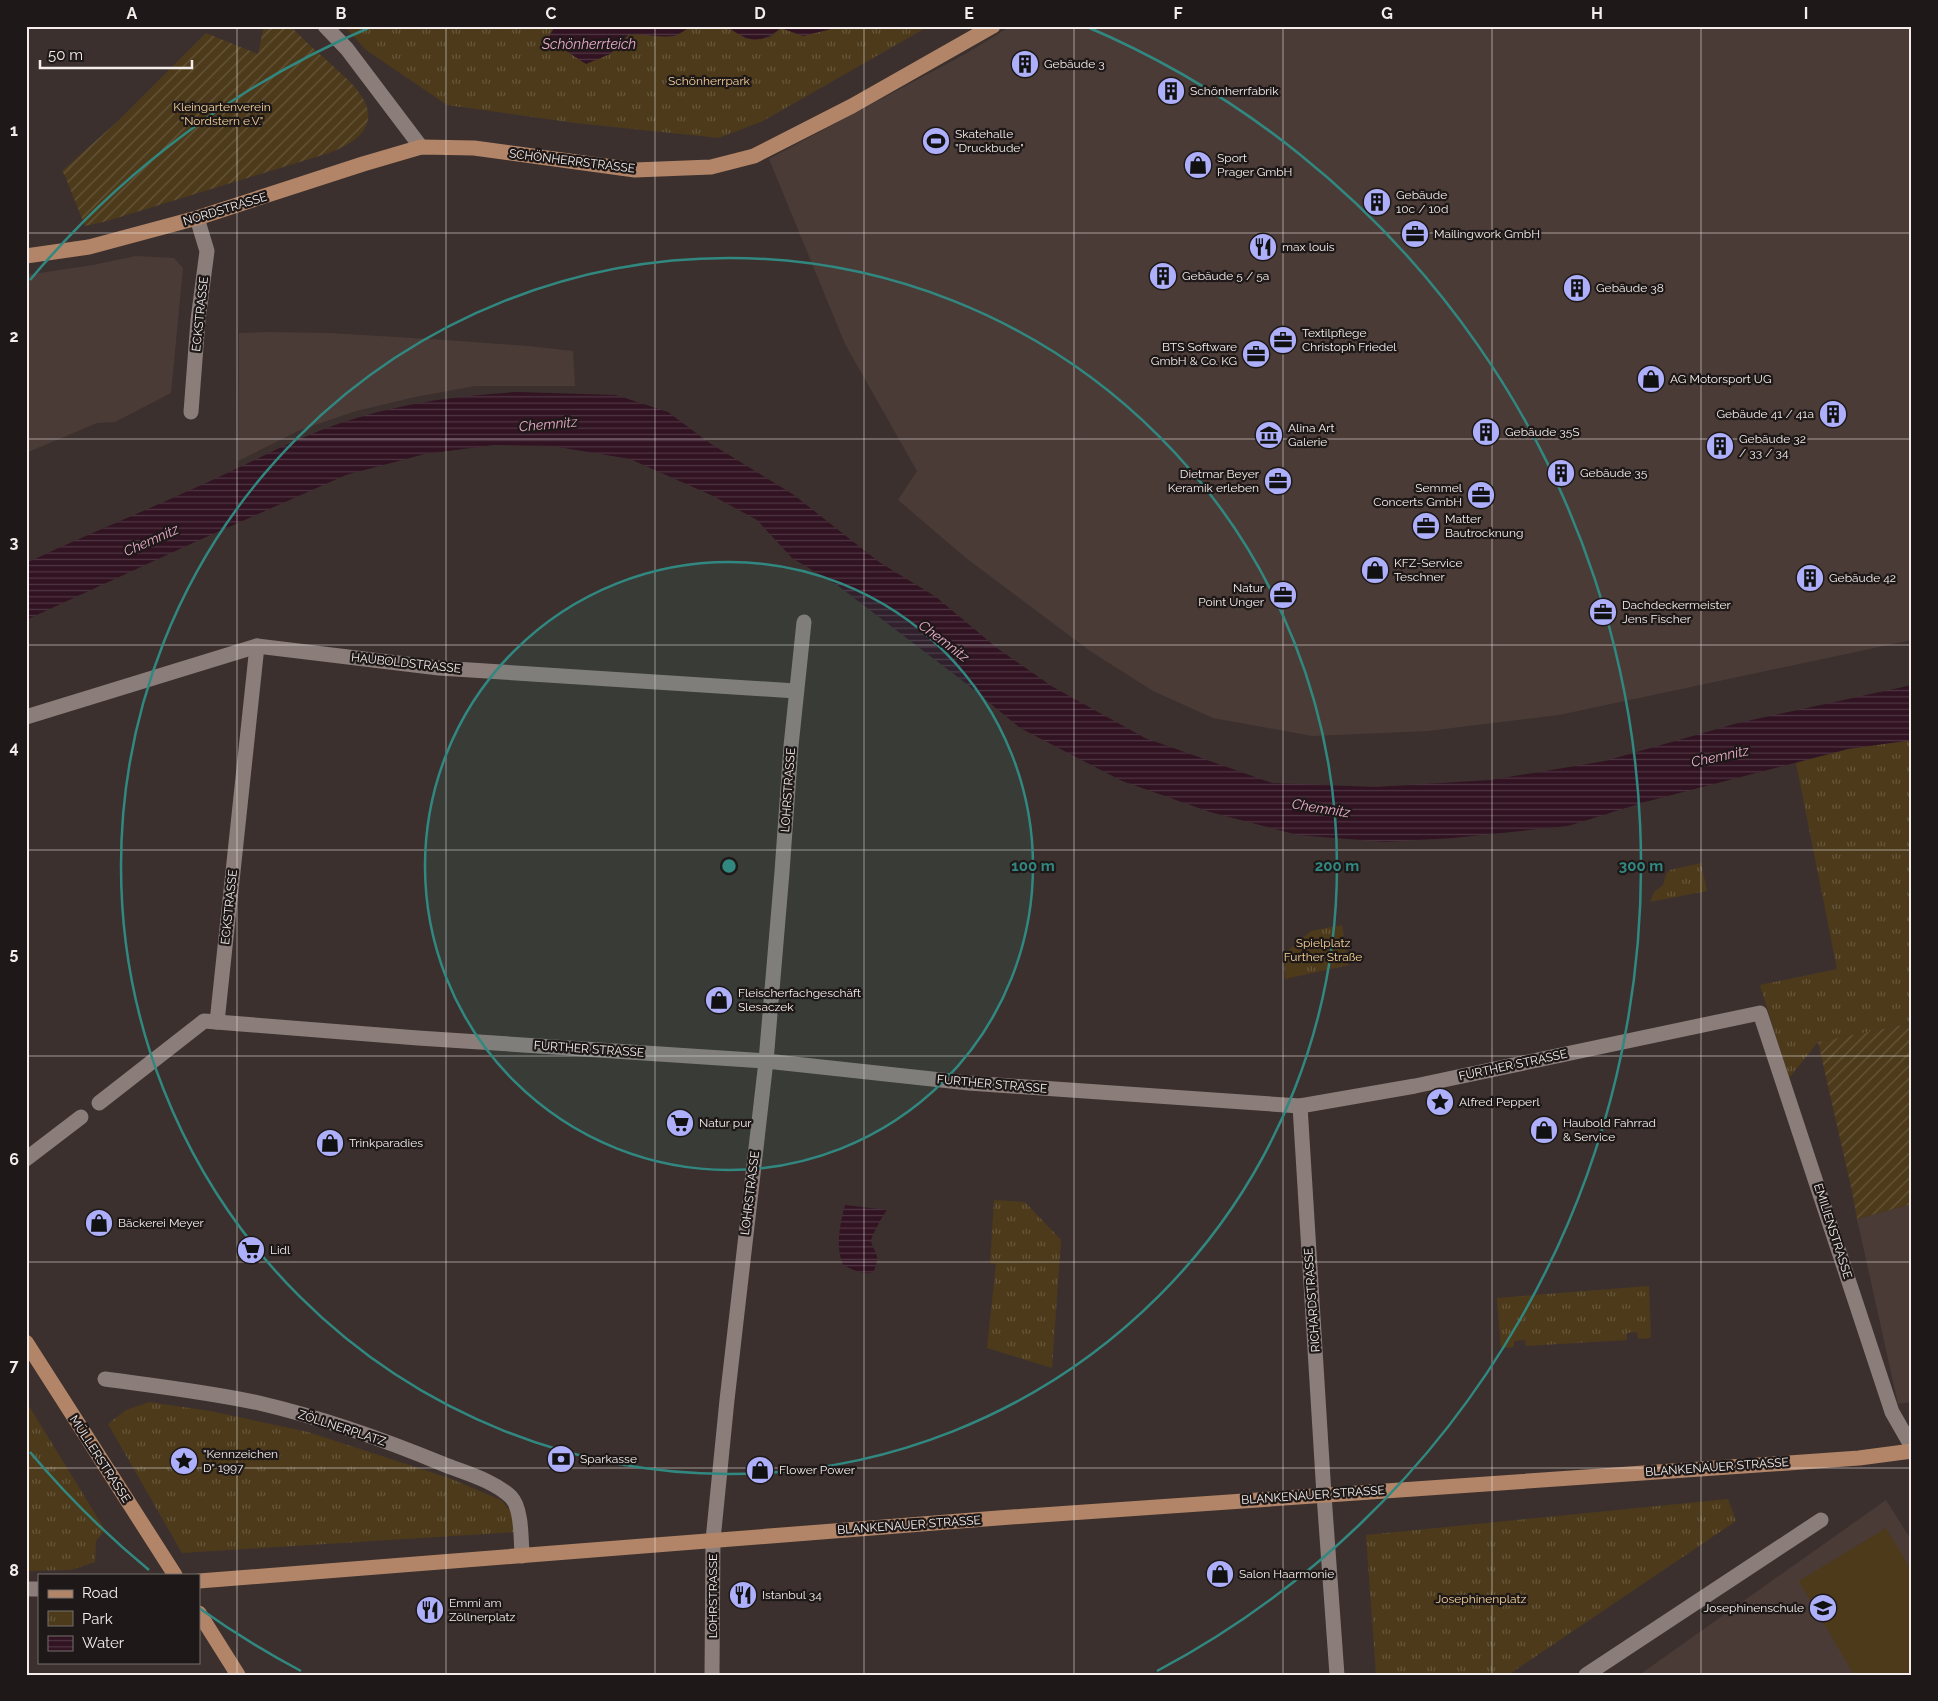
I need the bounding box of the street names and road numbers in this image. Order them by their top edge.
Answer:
street label: SCHÖNHERRSTRASSE [508,146,636,176]
street label: NORDSTRASSE [181,190,269,228]
street label: ECKSTRASSE [189,276,211,352]
street label: HAUBOLDSTRASSE [350,650,462,676]
street label: LOHRSTRASSE [778,747,798,833]
street label: ECKSTRASSE [218,869,240,945]
street label: FURTHER STRASSE [533,1038,645,1060]
street label: FURTHER STRASSE [1457,1047,1569,1083]
street label: FURTHER STRASSE [936,1072,1048,1096]
street label: LOHRSTRASSE [738,1150,762,1236]
street label: EMILIENSTRASSE [1811,1181,1855,1281]
street label: RICHARDSTRASSE [1301,1247,1323,1353]
street label: ZÖLLNERPLATZ [296,1407,388,1449]
street label: MÜLLERSTRASSE [67,1413,133,1505]
street label: BLANKENAUER STRASSE [1645,1455,1789,1479]
street label: BLANKENAUER STRASSE [1241,1483,1385,1507]
street label: BLANKENAUER STRASSE [837,1513,981,1537]
street label: LOHRSTRASSE [706,1554,720,1638]

